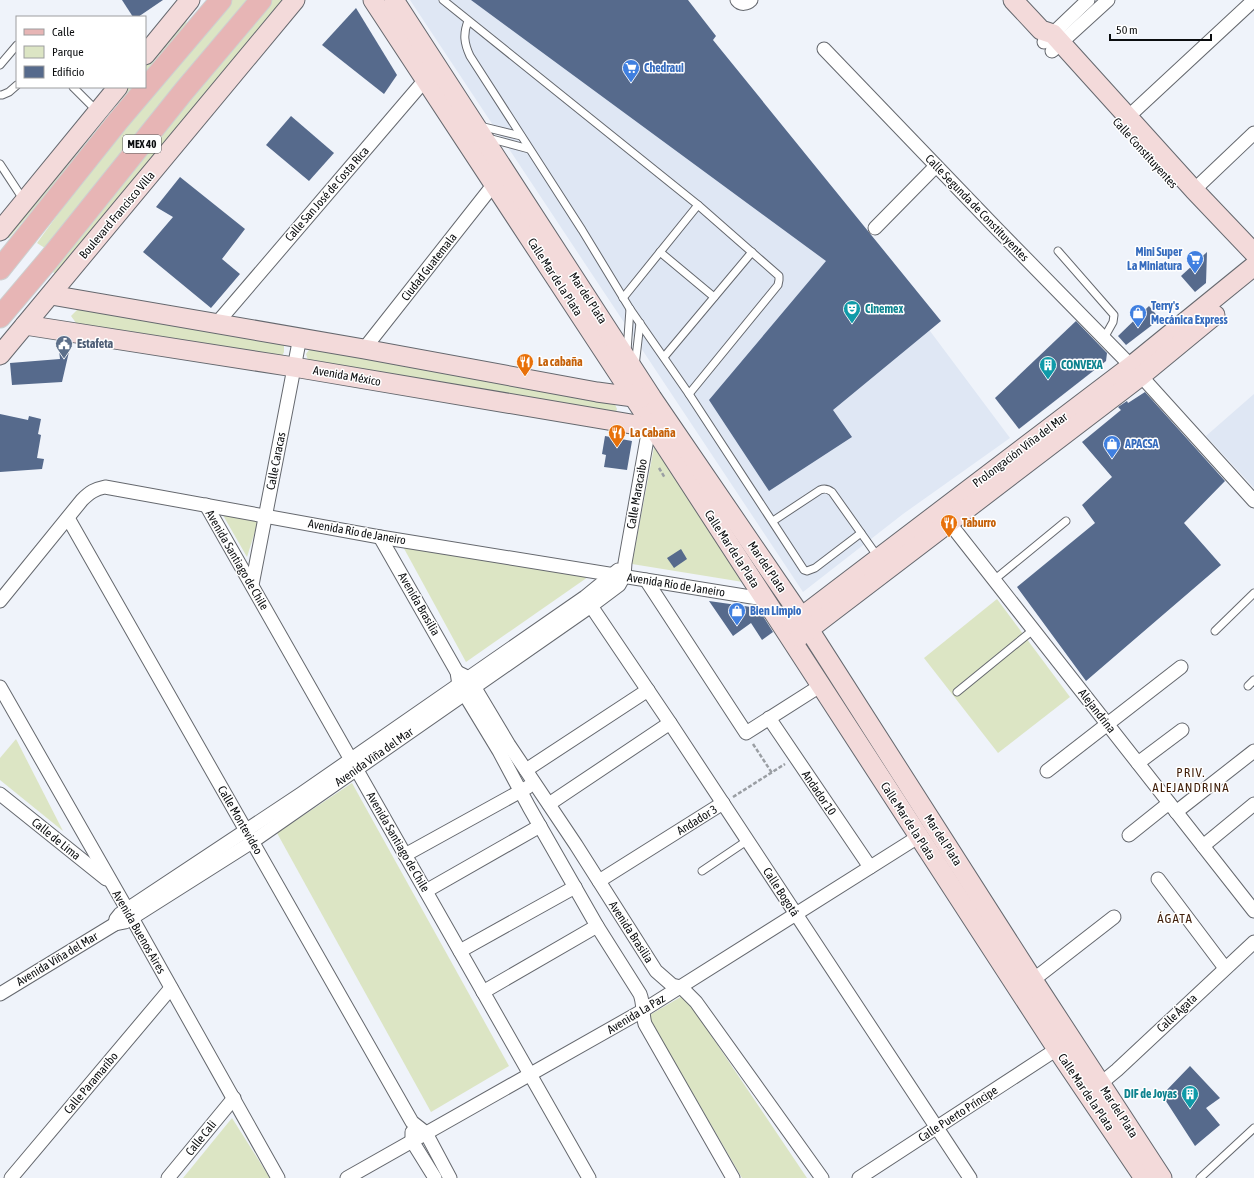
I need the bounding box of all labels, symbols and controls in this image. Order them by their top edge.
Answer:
legend [16,16,146,88]
scale bar [1110,16,1211,42]
text: 50 m [1116,23,1138,37]
text: Calle [52,25,75,39]
text: Parque [52,45,84,59]
supermarket icon: Chedraui [621,58,641,83]
place label: Chedraui [644,61,684,75]
text: Edificio [52,65,85,79]
street label: Calle Constituyentes [1110,115,1180,191]
road number: MEX 40 [123,135,161,153]
street label: Calle San José de Costa Rica [282,144,372,244]
street label: Calle Segunda de Constituyentes [922,152,1032,264]
street label: Boulevard Francisco Villa [76,168,158,262]
street label: Ciudad Guatemala [398,230,460,304]
street label: Calle Mar de la Plata [525,235,585,319]
place label: Mini Super La Miniatura [1127,245,1182,273]
supermarket icon: Mini Super La Miniatura [1185,249,1205,274]
street label: Mar del Plata [566,270,610,326]
theatre icon: Cinemex [842,299,862,324]
place label: Terry's Mecánica Express [1151,299,1229,327]
place label: Cinemex [865,302,903,316]
shop icon: Terry's Mecánica Express [1128,303,1148,328]
public building icon: Estafeta [54,334,74,359]
place label: Estafeta [77,337,114,351]
restaurant icon: La cabaña [515,352,535,377]
place label: La cabaña [538,355,583,369]
building icon: CONVEXA [1038,355,1058,380]
place label: CONVEXA [1061,358,1103,372]
street label: Avenida México [312,363,382,389]
street label: Prolongación Viña del Mar [970,409,1071,490]
restaurant icon: La Cabaña [607,423,627,448]
place label: La Cabaña [630,426,676,440]
street label: Calle Caracas [264,431,288,491]
shop icon: APACSA [1102,434,1122,459]
place label: APACSA [1124,437,1159,451]
street label: Calle Maracaibo [624,458,650,530]
street label: Avenida Santiago de Chile [203,507,271,613]
street label: Calle Mar de la Plata [702,507,762,591]
restaurant icon: Taburro [939,513,959,538]
place label: Taburro [962,516,997,530]
street label: Avenida Río de Janeiro [307,517,407,548]
street label: Mar del Plata [745,539,789,595]
street label: Avenida Brasilia [395,570,443,638]
street label: Avenida Río de Janeiro [626,570,726,600]
shop icon: Bien Limpio [727,601,747,626]
place label: Bien Limpio [750,604,802,618]
street label: Alejandrina [1075,686,1119,736]
street label: Avenida Viña del Mar [332,724,416,789]
district label: PRIV. ALEJANDRINA [1152,765,1230,795]
street label: Andador 10 [799,768,839,818]
street label: Calle Mar de la Plata [878,779,938,863]
street label: Calle Montevideo [215,783,265,857]
street label: Avenida Santiago de Chile [364,789,432,895]
street label: Andador 3 [674,802,720,838]
street label: Mar del Plata [921,812,965,868]
street label: Calle de Lima [29,815,83,863]
street label: Calle Bogotá [760,865,802,919]
street label: Avenida Buenos Aires [109,888,169,976]
street label: Avenida Brasilia [606,899,656,965]
district label: ÁGATA [1157,911,1193,926]
street label: Avenida Viña del Mar [14,929,101,989]
street label: Avenida La Paz [605,991,668,1037]
street label: Calle Ágata [1154,991,1200,1035]
street label: Calle Paramaribo [61,1049,121,1117]
street label: Calle Mar de la Plata [1055,1051,1117,1133]
street label: Calle Puerto Príncipe [916,1083,1000,1145]
street label: Mar del Plata [1097,1084,1141,1140]
building icon: DIF de Joyas [1180,1084,1200,1109]
place label: DIF de Joyas [1124,1087,1178,1101]
street label: Calle Cali [183,1118,219,1158]

